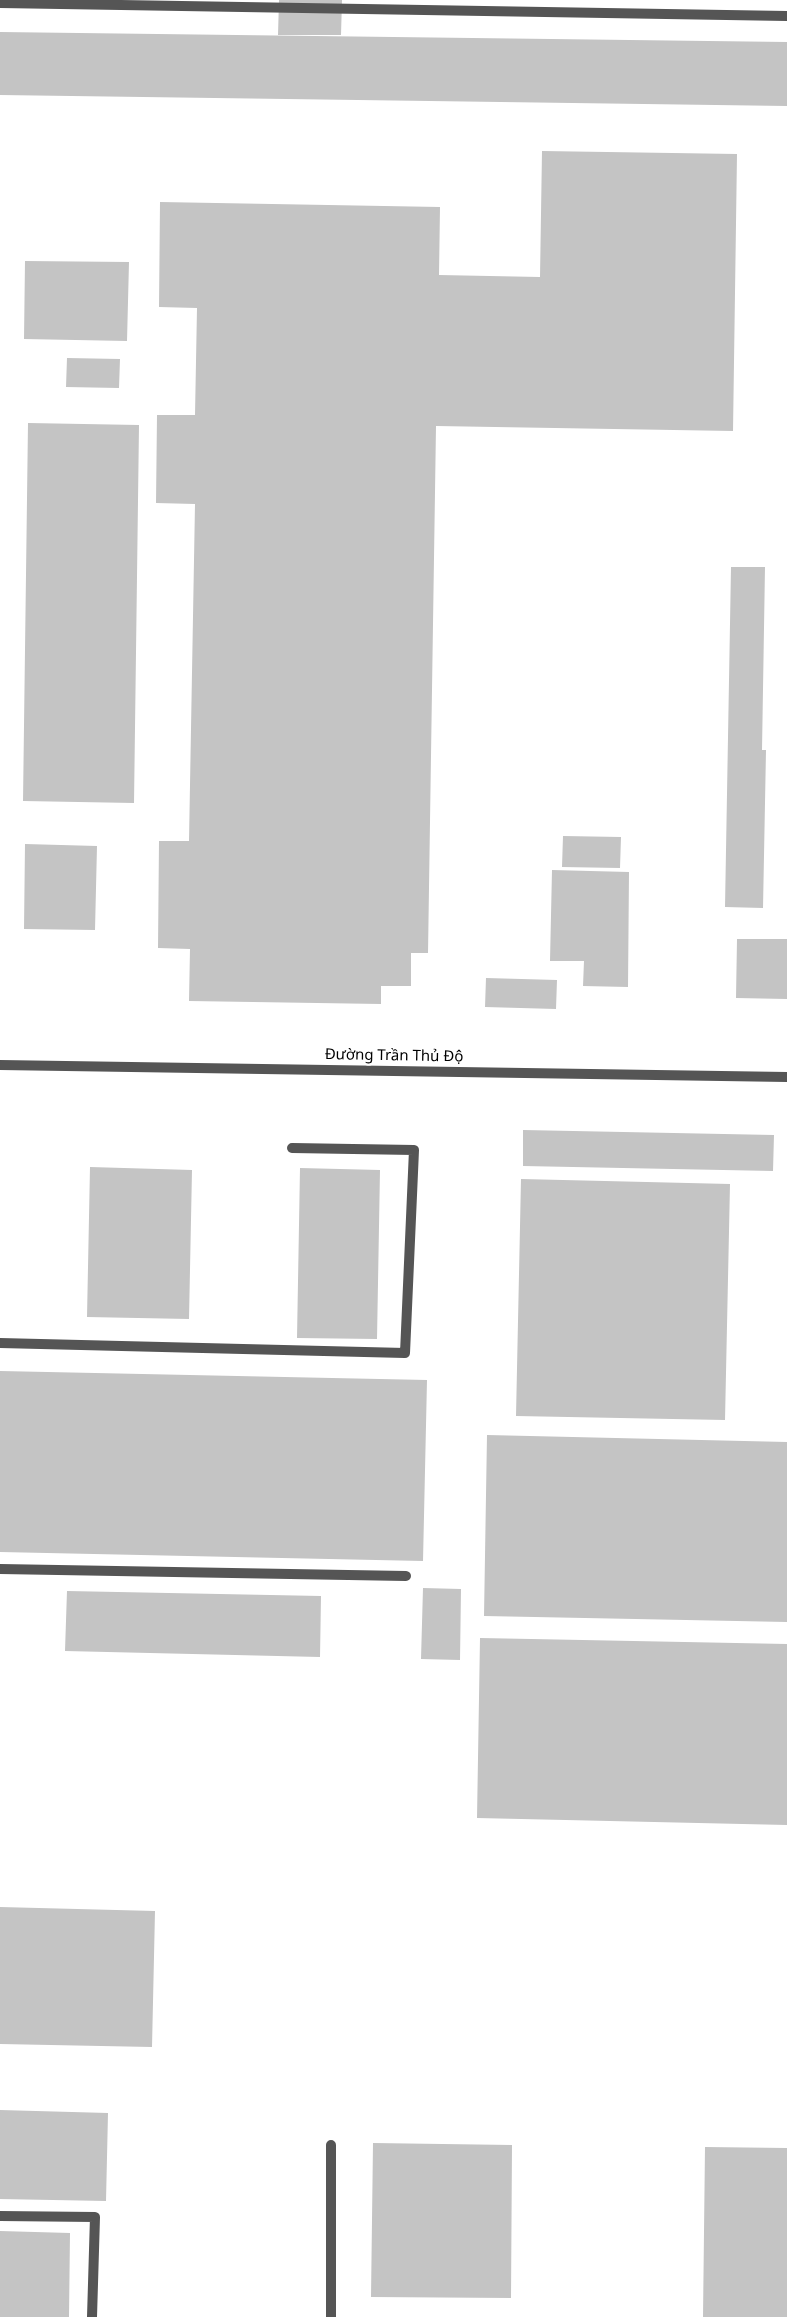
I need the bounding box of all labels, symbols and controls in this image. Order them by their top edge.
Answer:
street label: Đường Trần Thủ Độ [325,1046,463,1066]

